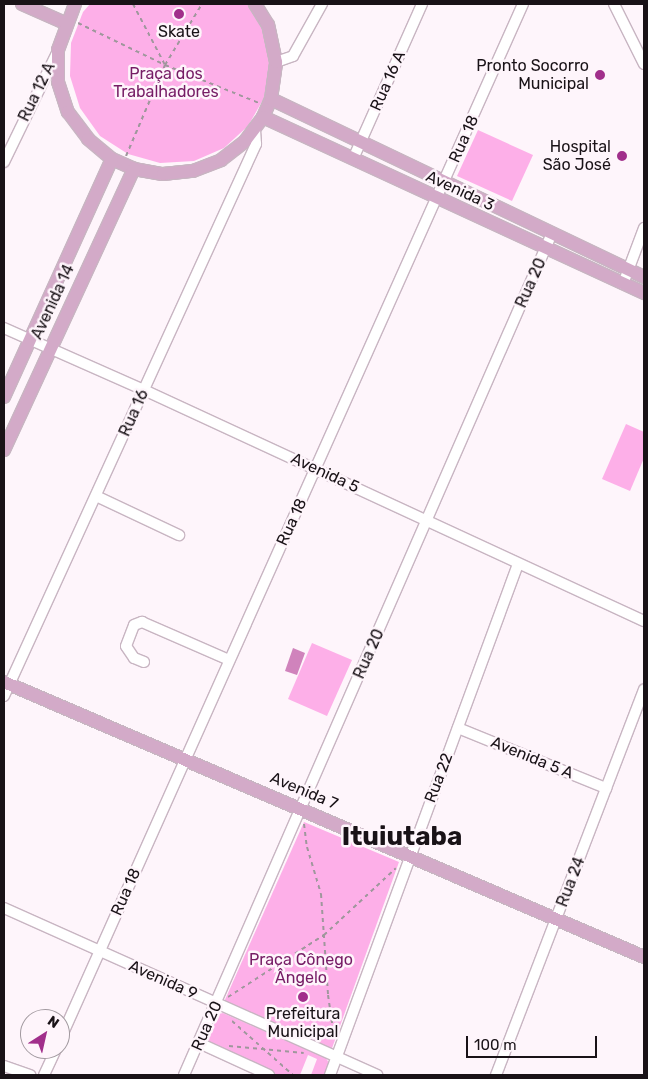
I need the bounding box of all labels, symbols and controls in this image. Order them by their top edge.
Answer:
marker: Skate [173,8,185,20]
place label: Skate [158,22,200,42]
street label: Rua 16 A [366,48,410,114]
place label: Pronto Socorro Municipal [476,56,589,94]
street label: Rua 12 A [14,59,60,125]
park label: Praça dos Trabalhadores [113,64,219,102]
marker: Pronto Socorro Municipal [593,68,607,82]
street label: Rua 18 [445,112,483,166]
place label: Hospital São José [543,137,611,175]
marker: Hospital São José [615,149,629,163]
street label: Avenida 3 [423,167,497,215]
street label: Rua 20 [512,255,550,311]
street label: Avenida 14 [27,262,79,342]
street label: Rua 16 [115,387,153,439]
street label: Avenida 5 [288,449,362,497]
street label: Rua 18 [273,495,311,549]
street label: Rua 20 [350,626,388,682]
street label: Avenida 5 A [488,733,576,783]
street label: Rua 22 [421,750,457,806]
street label: Avenida 7 [267,768,341,814]
district label: Ituiutaba [342,821,462,853]
street label: Rua 24 [553,854,589,910]
street label: Rua 18 [107,865,145,919]
park label: Praça Cônego Ângelo [249,950,353,988]
street label: Avenida 9 [126,956,200,1004]
marker: Prefeitura Municipal [297,991,309,1003]
street label: Rua 20 [188,998,226,1054]
place label: Prefeitura Municipal [266,1004,340,1042]
north arrow [20,1009,70,1059]
text: N [44,1012,62,1032]
scale bar [468,1026,599,1058]
text: 100 m [474,1036,516,1054]

